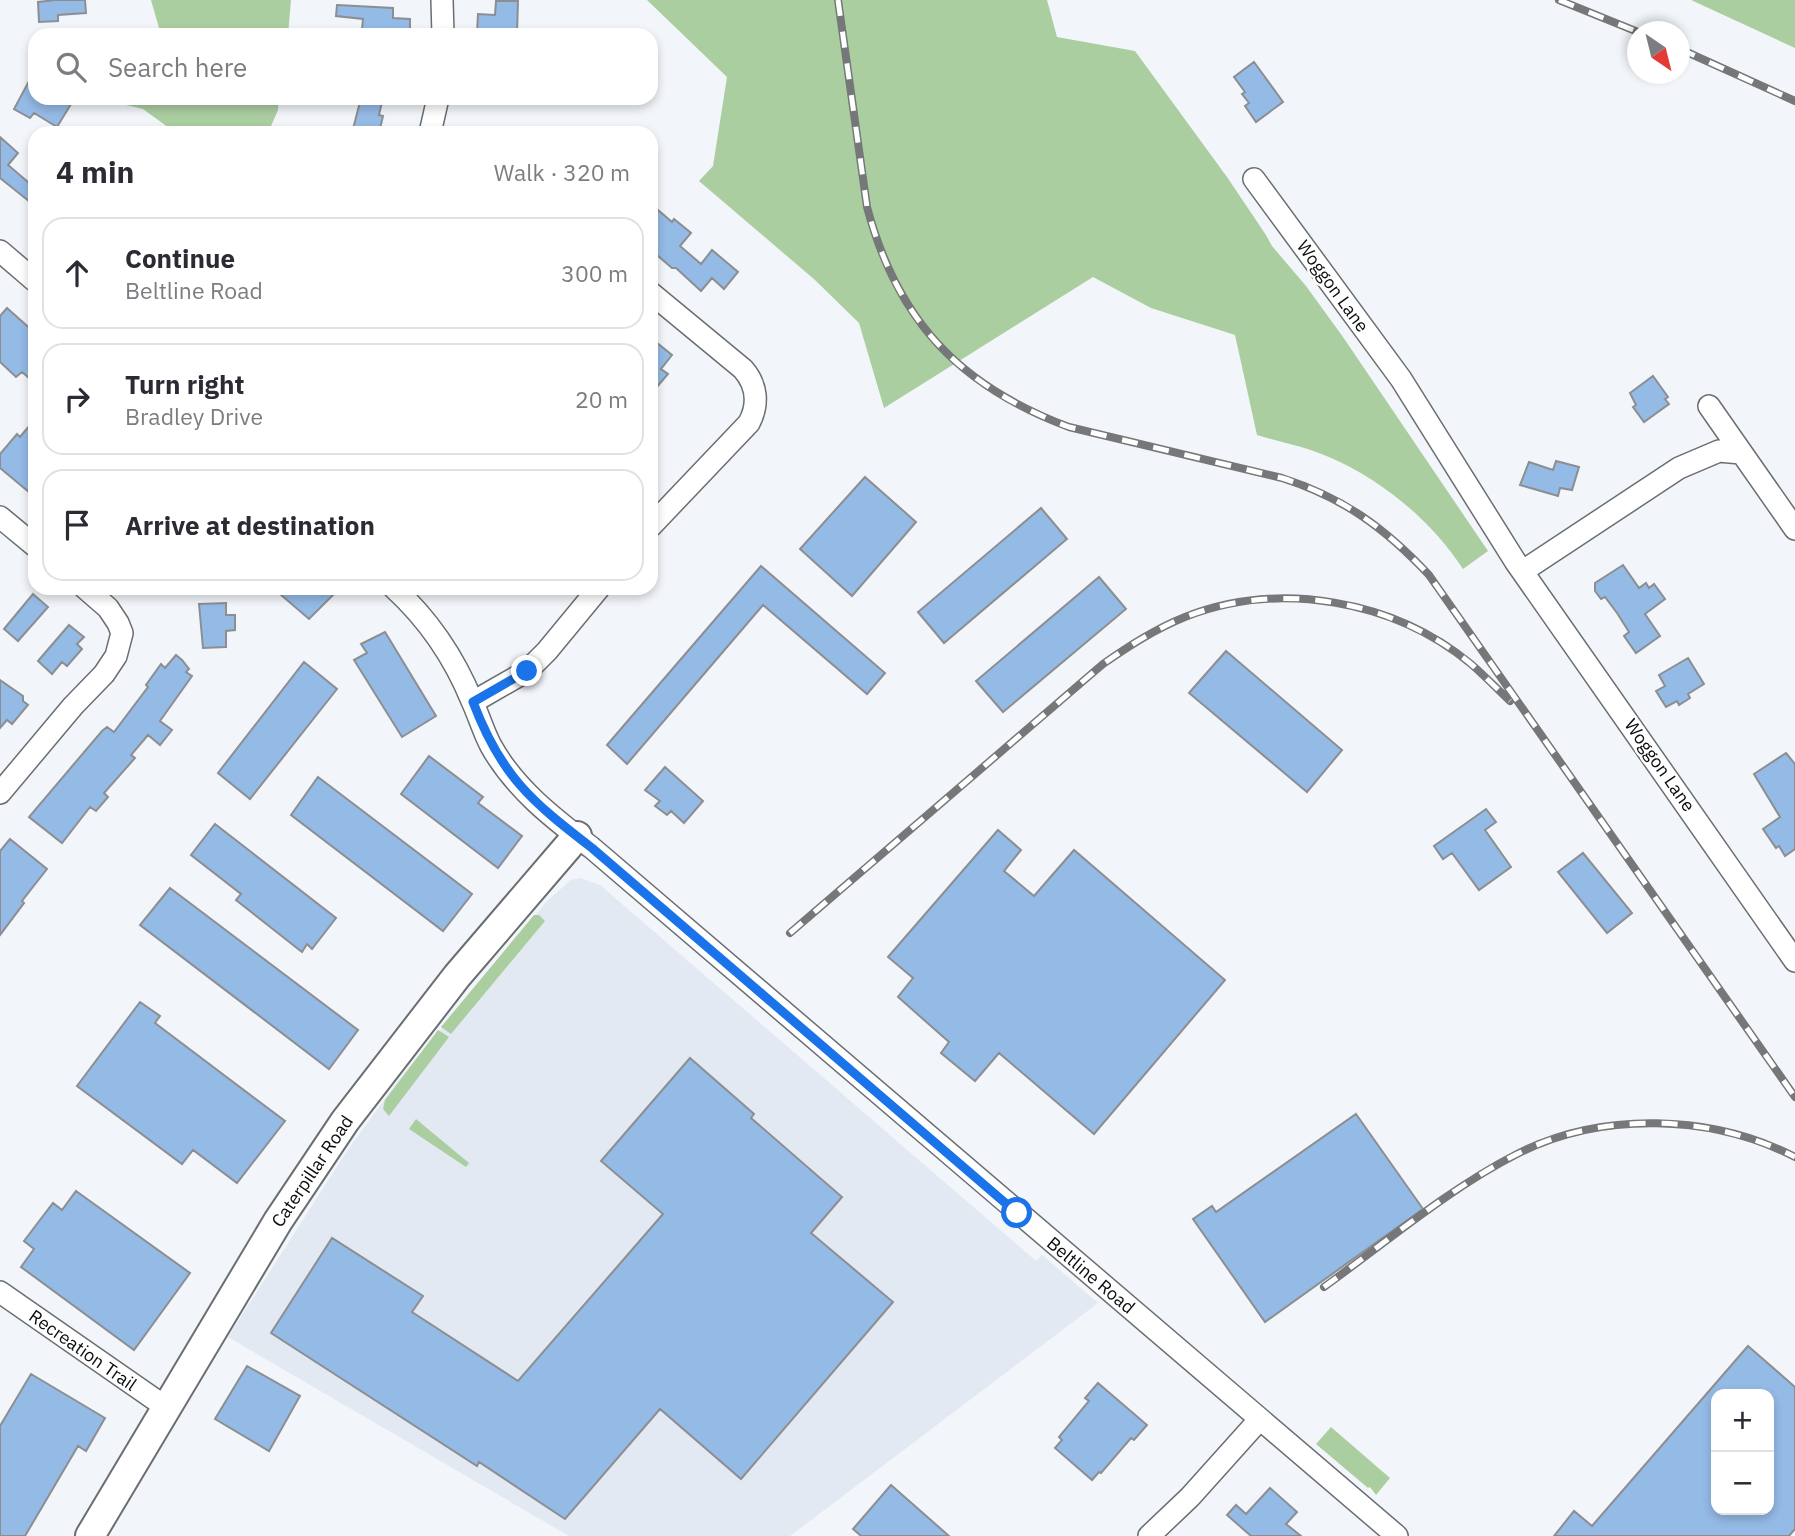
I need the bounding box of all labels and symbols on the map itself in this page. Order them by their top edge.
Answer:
north arrow [1627,21,1690,84]
street label: Woggon Lane [1292,236,1374,337]
route end [511,655,542,686]
street label: Woggon Lane [1620,714,1700,816]
street label: Caterpillar Road [266,1111,358,1231]
route start [1001,1197,1032,1228]
street label: Beltline Road [1042,1232,1140,1318]
street label: Recreation Trail [25,1304,142,1396]

